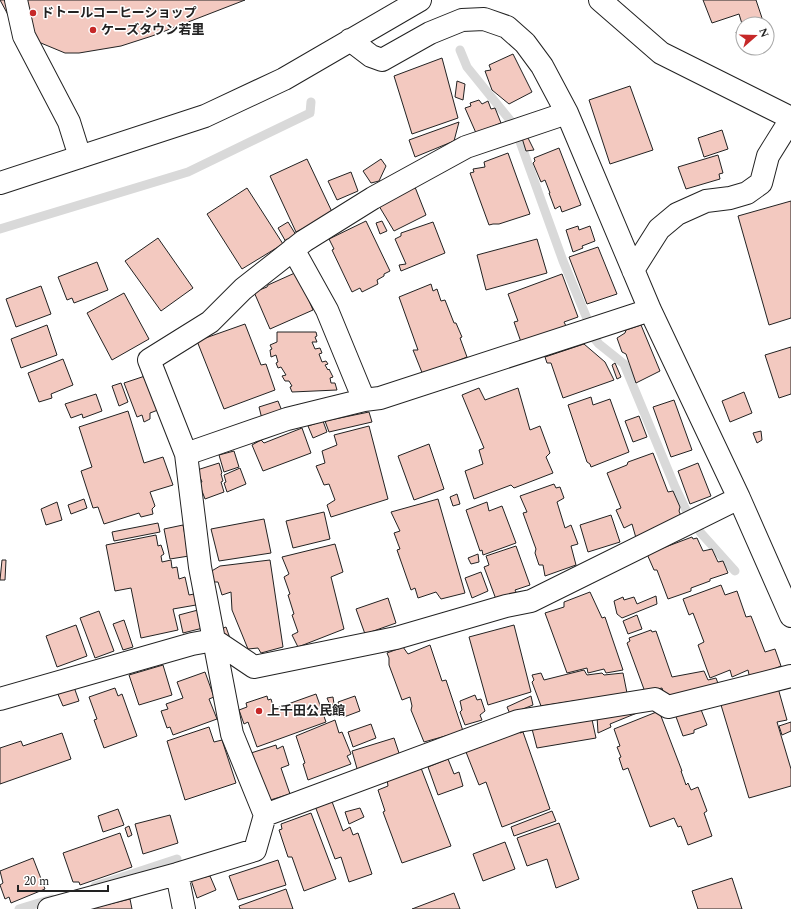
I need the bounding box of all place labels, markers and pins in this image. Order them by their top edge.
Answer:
place label: ドトールコーヒーショップ [41,3,196,23]
marker: ドトールコーヒーショップ [28,8,38,18]
place label: ケーズタウン若里 [101,20,204,40]
marker: ケーズタウン若里 [88,25,98,35]
place label: 上千田公民館 [267,701,345,721]
marker: 上千田公民館 [254,706,264,716]

